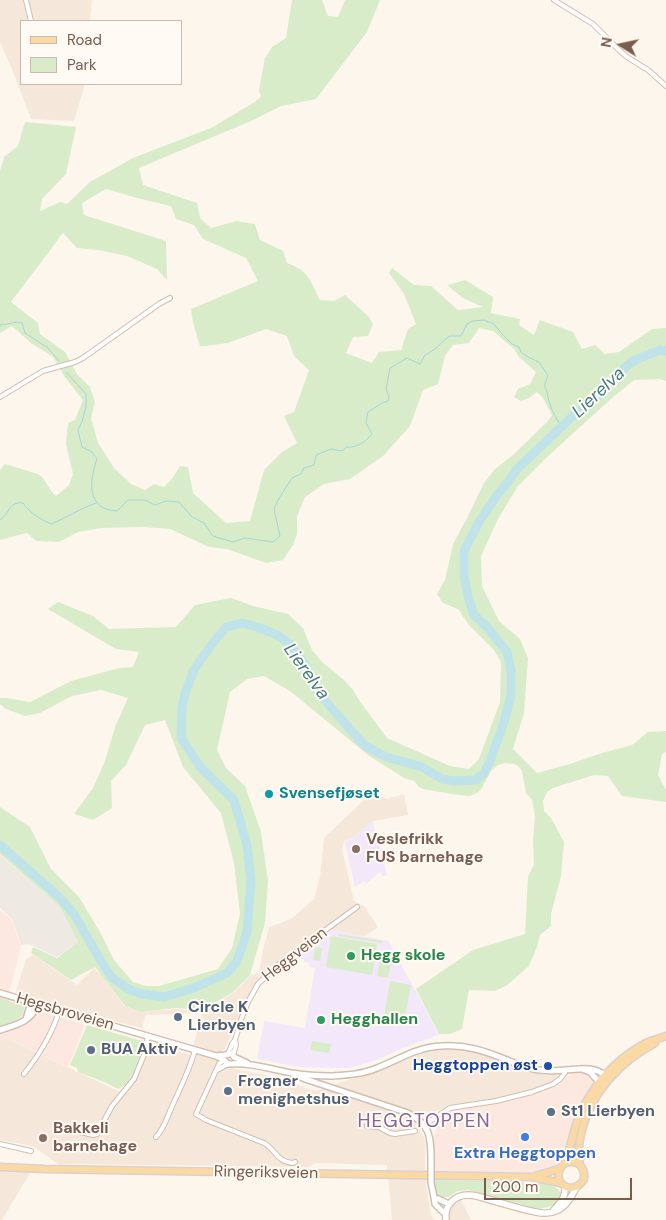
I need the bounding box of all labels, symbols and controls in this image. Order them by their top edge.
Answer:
legend [20,20,182,85]
north arrow [596,20,646,70]
text: Road [67,30,102,50]
text: N [596,36,616,49]
text: Park [67,55,97,75]
water label: Lierelva [568,363,630,423]
water label: Lierelva [278,640,334,704]
place label: Svensefjøset [279,784,380,804]
marker: Svensefjøset [263,788,275,800]
place label: Veslefrikk FUS barnehage [366,830,483,868]
marker: Veslefrikk FUS barnehage [350,843,362,855]
street label: Heggveien [259,924,331,986]
place label: Hegg skole [361,946,445,966]
marker: Hegg skole [345,950,357,962]
street label: Hegsbroveien [14,989,116,1035]
place label: Circle K Lierbyen [188,998,256,1036]
place label: Hegghallen [331,1010,418,1030]
marker: Circle K Lierbyen [172,1011,184,1023]
marker: Hegghallen [315,1014,327,1026]
place label: BUA Aktiv [101,1040,178,1060]
marker: BUA Aktiv [85,1044,97,1056]
place label: Heggtoppen øst [413,1056,538,1076]
marker: Heggtoppen øst [542,1060,554,1072]
place label: Frogner menighetshus [238,1072,350,1110]
marker: Frogner menighetshus [222,1085,234,1097]
place label: St1 Lierbyen [561,1102,655,1122]
marker: St1 Lierbyen [545,1106,557,1118]
district label: HEGGTOPPEN [356,1111,492,1133]
place label: Bakkeli barnehage [53,1119,137,1157]
marker: Extra Heggtoppen [519,1131,531,1143]
marker: Bakkeli barnehage [37,1132,49,1144]
place label: Extra Heggtoppen [454,1144,596,1164]
street label: Ringeriksveien [214,1162,318,1184]
scale bar [486,1168,634,1200]
text: 200 m [492,1177,538,1197]

